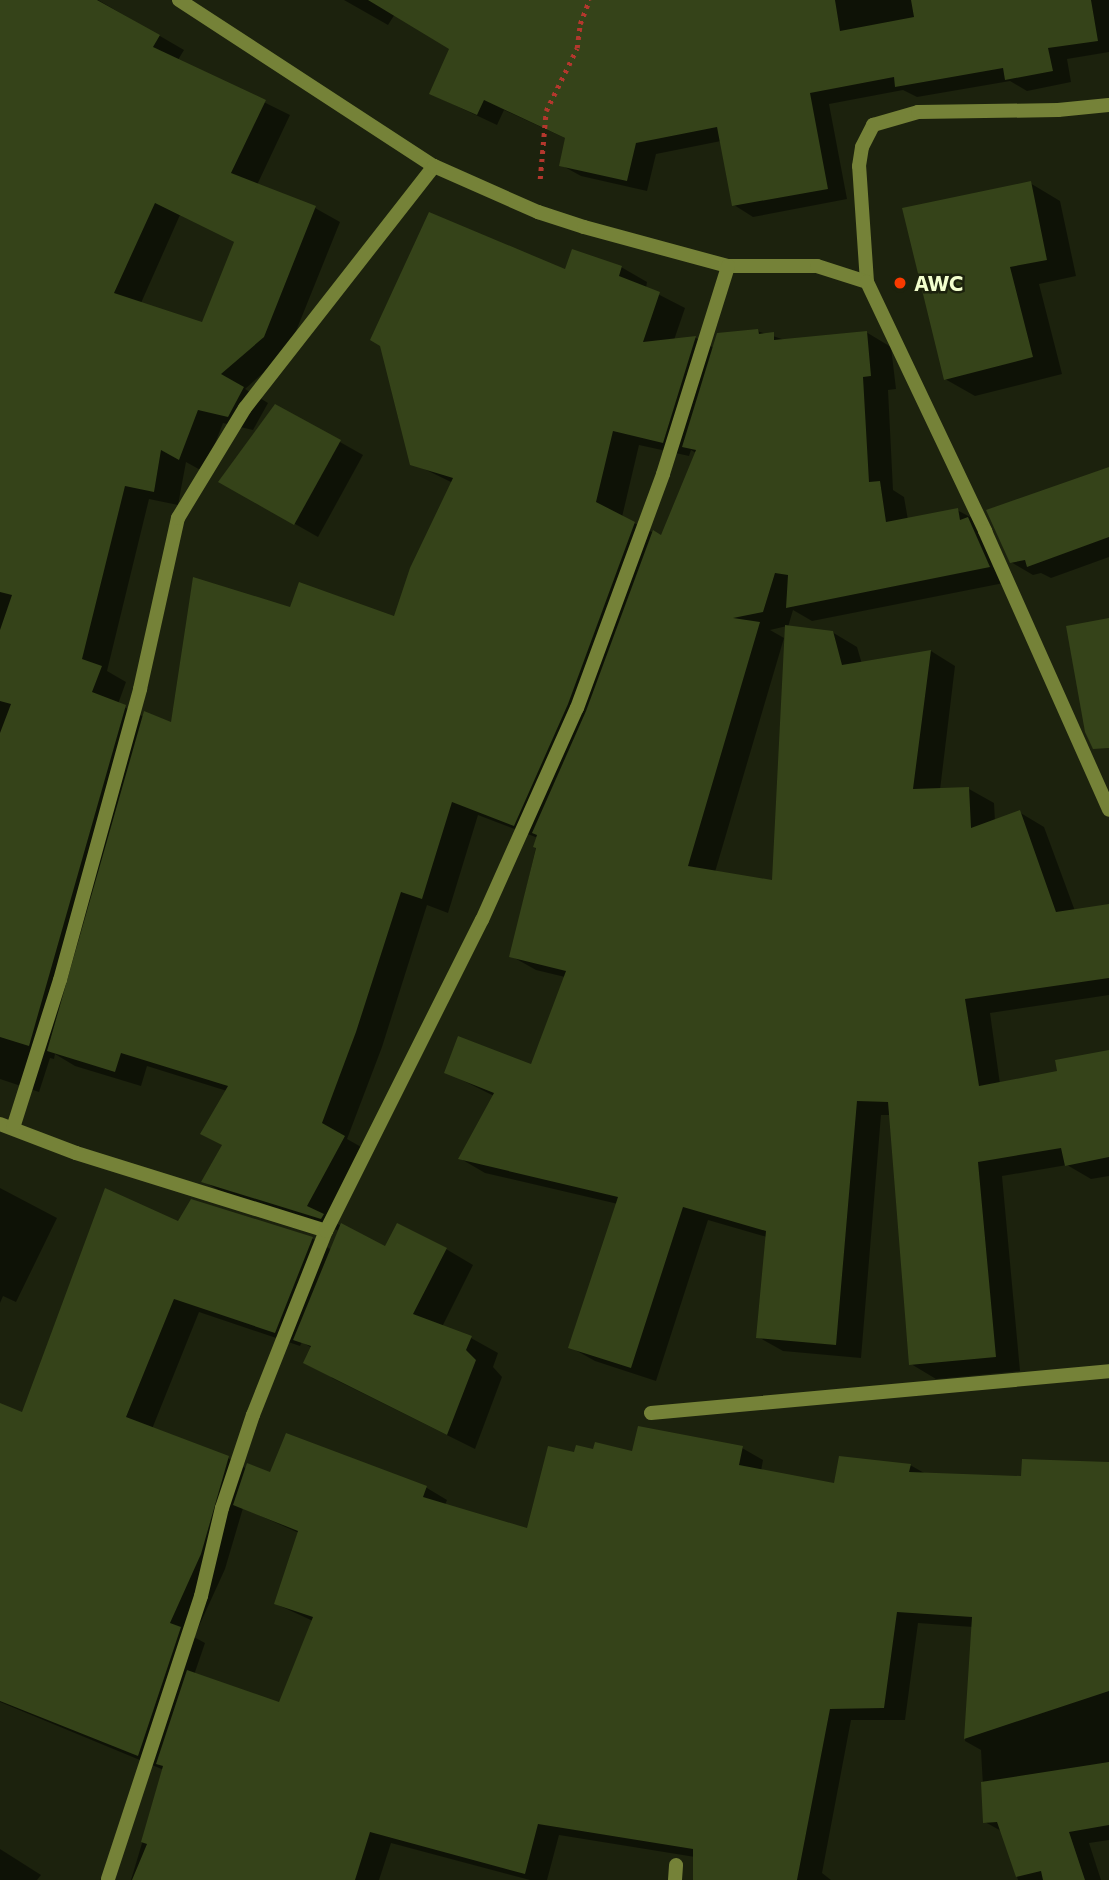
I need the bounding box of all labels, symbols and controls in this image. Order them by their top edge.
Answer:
place label: AWC [914,270,963,296]
marker: AWC [892,275,908,291]

